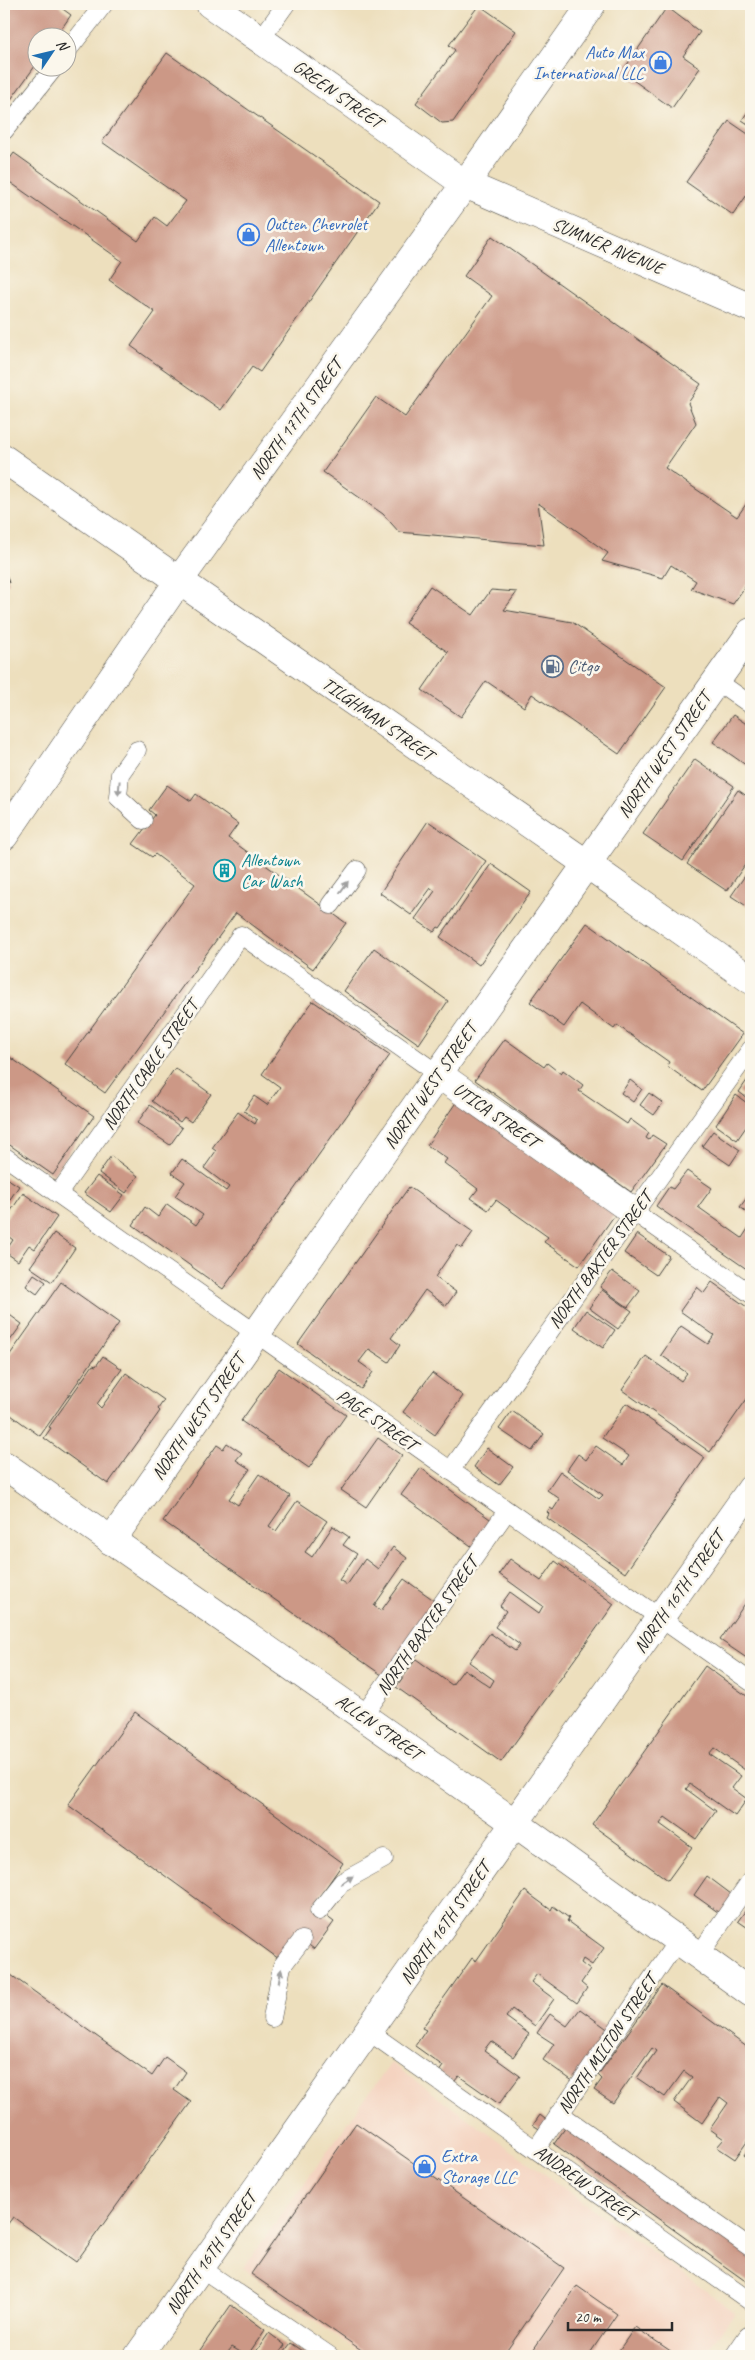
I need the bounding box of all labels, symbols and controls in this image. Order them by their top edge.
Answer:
north arrow [28,28,78,78]
text: N [53,36,73,55]
place label: Auto Max International LLC [534,41,646,84]
shop icon: Auto Max International LLC [648,50,672,74]
street label: GREEN STREET [289,55,390,135]
place label: Outten Chevrolet Allentown [265,213,369,256]
street label: SUMNER AVENUE [549,213,669,280]
shop icon: Outten Chevrolet Allentown [237,222,261,246]
street label: NORTH 17TH STREET [245,351,350,483]
fuel station icon: Citgo [540,654,564,678]
place label: Citgo [568,655,600,677]
street label: TILGHMAN STREET [318,672,441,768]
street label: NORTH WEST STREET [613,684,718,822]
one-way arrow [114,780,122,796]
place label: Allentown Car Wash [241,849,304,892]
building icon: Allentown Car Wash [213,858,237,882]
one-way arrow [339,880,349,894]
street label: NORTH CABLE STREET [97,992,205,1134]
street label: NORTH WEST STREET [379,1015,484,1153]
street label: UTICA STREET [449,1078,547,1155]
street label: NORTH BAXTER STREET [543,1184,660,1332]
street label: NORTH WEST STREET [147,1346,252,1484]
street label: PAGE STREET [333,1384,425,1458]
street label: NORTH 16TH STREET [629,1523,732,1657]
street label: NORTH BAXTER STREET [371,1549,485,1699]
street label: ALLEN STREET [332,1689,429,1767]
street label: NORTH 16TH STREET [395,1854,498,1988]
one-way arrow [341,1875,354,1885]
street label: NORTH MILTON STREET [552,1967,664,2118]
one-way arrow [276,1968,284,1984]
street label: ANDREW STREET [530,2140,644,2229]
place label: Extra Storage LLC [441,2145,518,2188]
shop icon: Extra Storage LLC [413,2154,437,2178]
street label: NORTH 16TH STREET [161,2184,264,2318]
scale bar [568,2300,671,2332]
text: 20 m [575,2308,602,2327]

